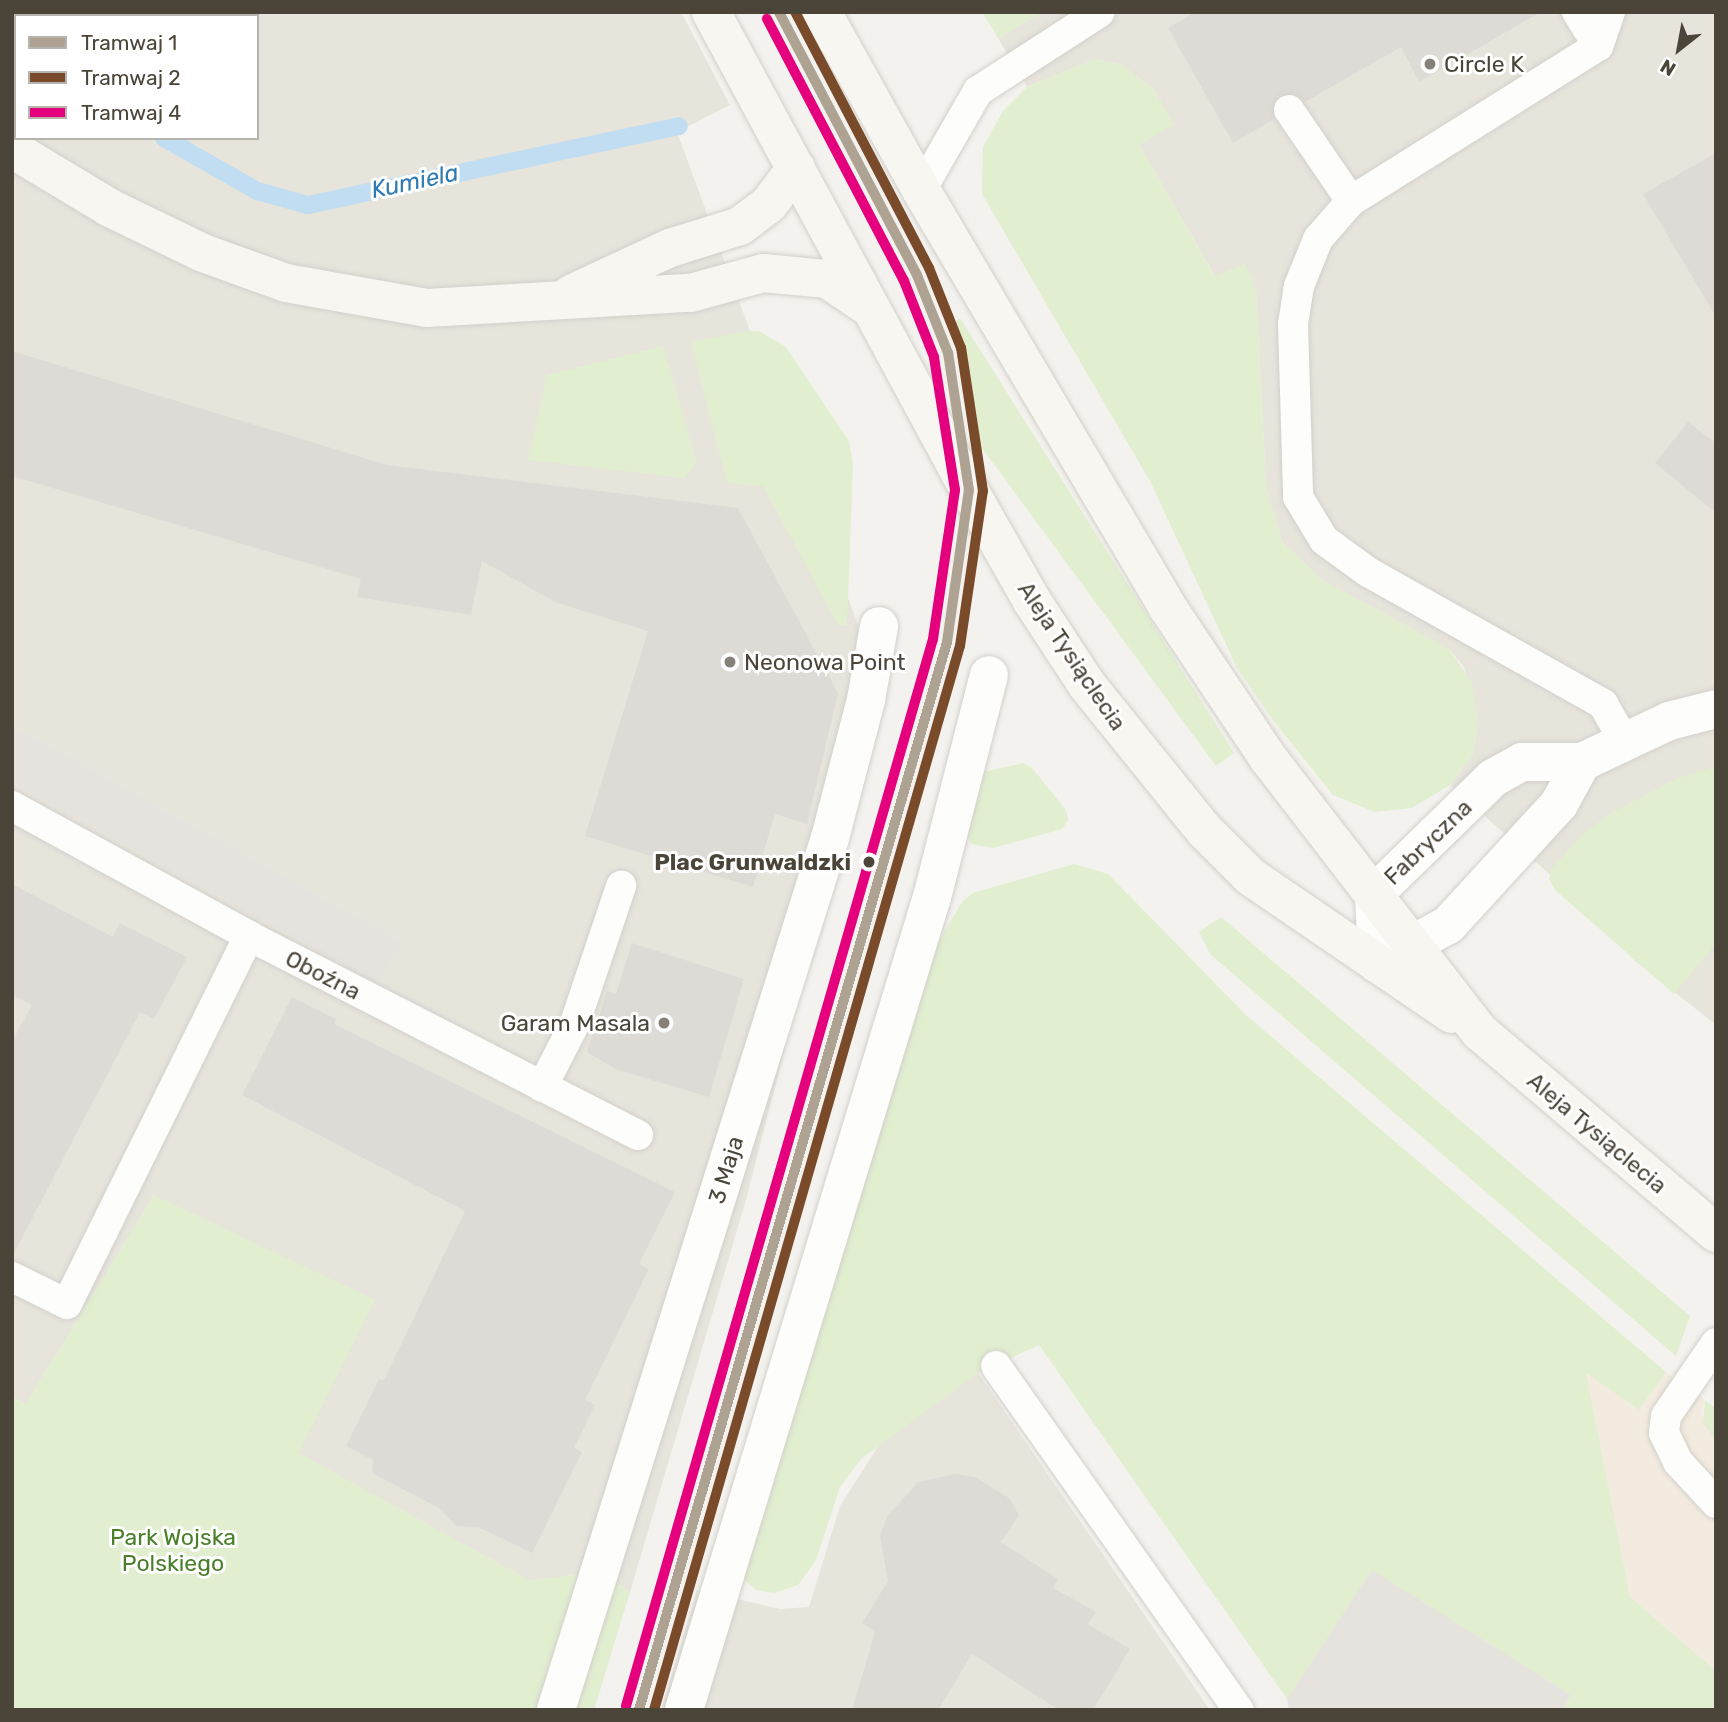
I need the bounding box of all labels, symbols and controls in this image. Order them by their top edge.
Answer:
legend [14,14,259,140]
north arrow [1644,14,1714,84]
text: Tramwaj 1 [81,30,177,55]
place label: Circle K [1444,50,1524,78]
text: N [1656,54,1680,81]
marker: Circle K [1422,56,1438,72]
text: Tramwaj 2 [81,65,181,90]
text: Tramwaj 4 [81,100,181,125]
water label: Kumiela [369,159,461,205]
street label: Aleja Tysiąclecia [1012,576,1132,736]
place label: Neonowa Point [744,648,905,676]
marker: Neonowa Point [722,654,738,670]
street label: Fabryczna [1378,793,1478,891]
place label: Plac Grunwaldzki [654,848,851,876]
marker: Plac Grunwaldzki [857,850,881,874]
street label: Oboźna [281,944,365,1006]
place label: Garam Masala [501,1009,650,1037]
marker: Garam Masala [656,1015,672,1031]
street label: Aleja Tysiąclecia [1522,1067,1672,1199]
street label: 3 Maja [703,1133,749,1207]
park label: Park Wojska Polskiego [110,1523,236,1577]

